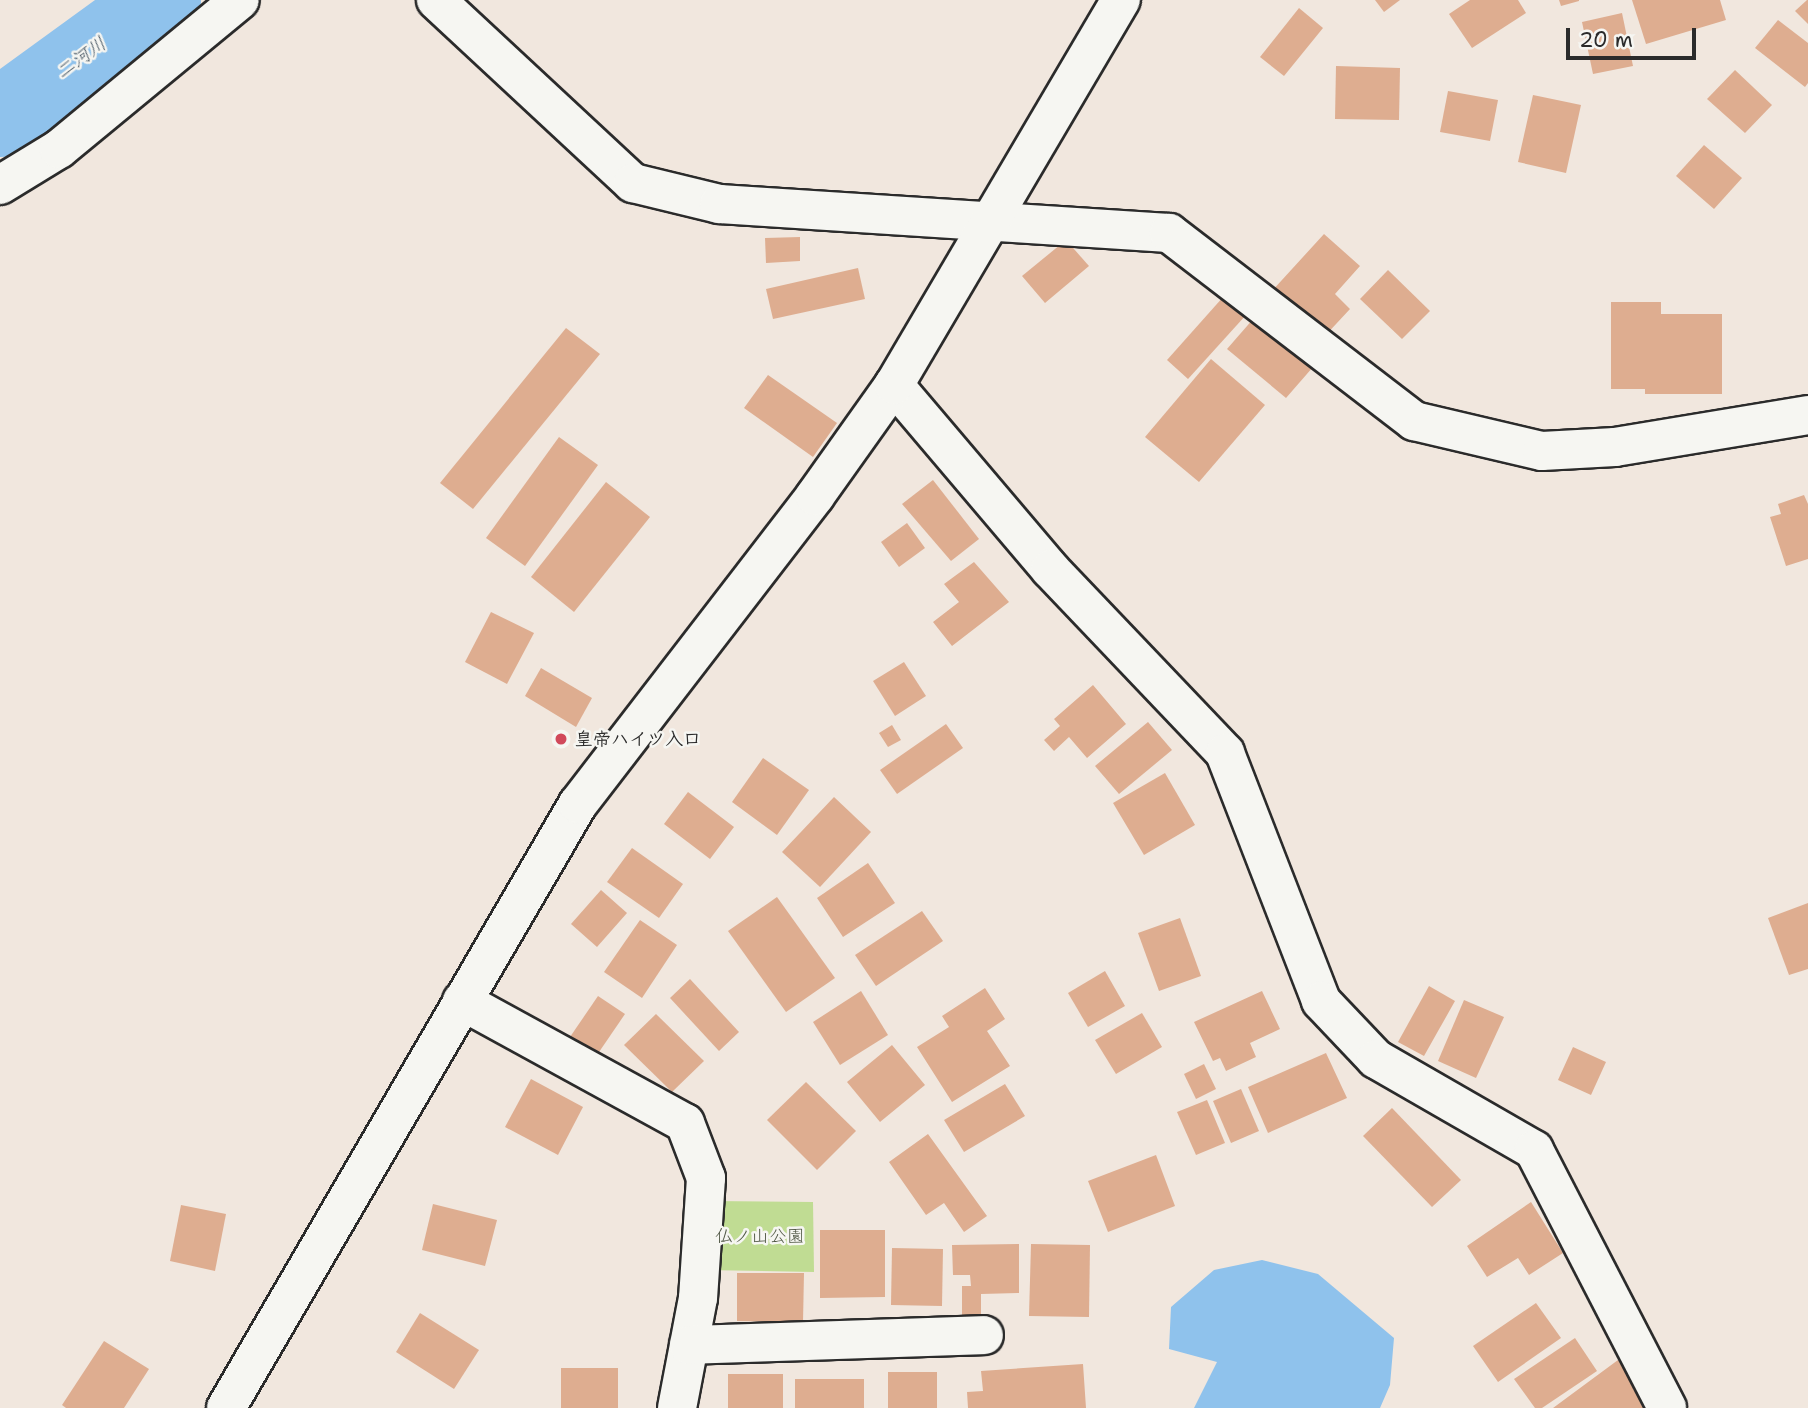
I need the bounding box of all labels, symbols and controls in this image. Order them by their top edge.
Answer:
scale bar [1570,14,1700,58]
text: 20 m [1579,26,1633,54]
water label: 二河川 [51,32,111,84]
place label: 皇帝ハイツ入口 [575,728,701,750]
marker: 皇帝ハイツ入口 [553,731,569,747]
park label: 仏ノ山公園 [715,1225,805,1247]

